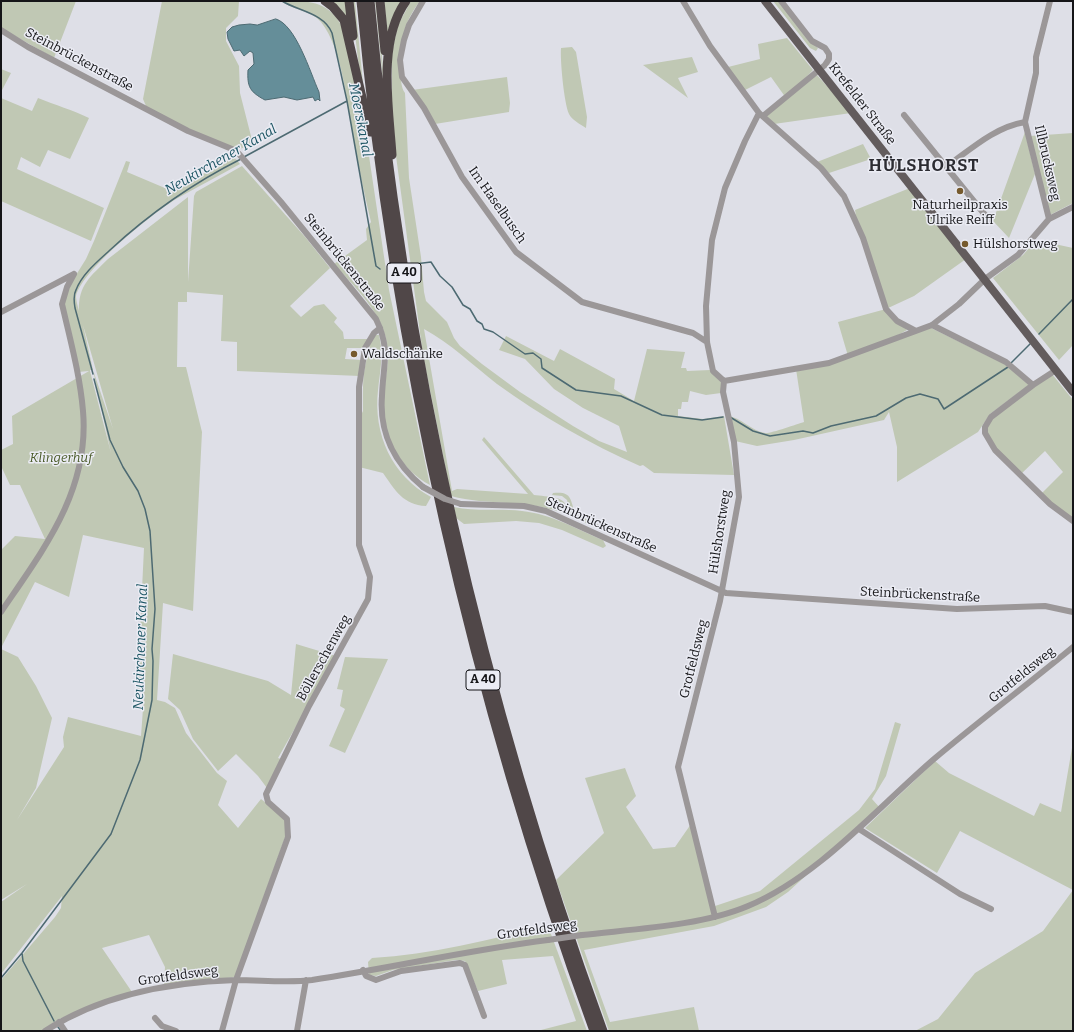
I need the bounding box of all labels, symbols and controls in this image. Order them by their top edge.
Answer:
street label: Steinbrückenstraße [22,25,136,95]
street label: Krefelder Straße [825,60,899,148]
water label: Moerskanal [345,82,375,158]
water label: Neukirchener Kanal [162,121,280,199]
street label: Illbrucksweg [1031,124,1063,202]
district label: HÜLSHORST [868,156,980,176]
street label: Im Haselbusch [465,164,529,246]
marker: Naturheilpraxis Ulrike Reiff [955,186,965,196]
place label: Naturheilpraxis Ulrike Reiff [912,197,1008,228]
street label: Steinbrückenstraße [300,210,388,314]
place label: Hülshorstweg [973,236,1058,252]
marker: Hülshorstweg [960,239,970,249]
road number: A 40 [387,263,421,283]
place label: Waldschänke [362,346,443,362]
marker: Waldschänke [349,349,359,359]
park label: Klingerhuf [30,450,92,466]
street label: Hülshorstweg [706,489,734,575]
street label: Steinbrückenstraße [543,493,659,557]
water label: Neukirchener Kanal [130,584,152,710]
street label: Steinbrückenstraße [860,584,980,606]
street label: Böllerschenweg [294,612,354,704]
street label: Grotfeldsweg [677,618,711,700]
street label: Grotfeldsweg [986,644,1058,706]
road number: A 40 [466,670,500,690]
street label: Grotfeldsweg [496,917,578,943]
street label: Grotfeldsweg [137,963,219,989]

